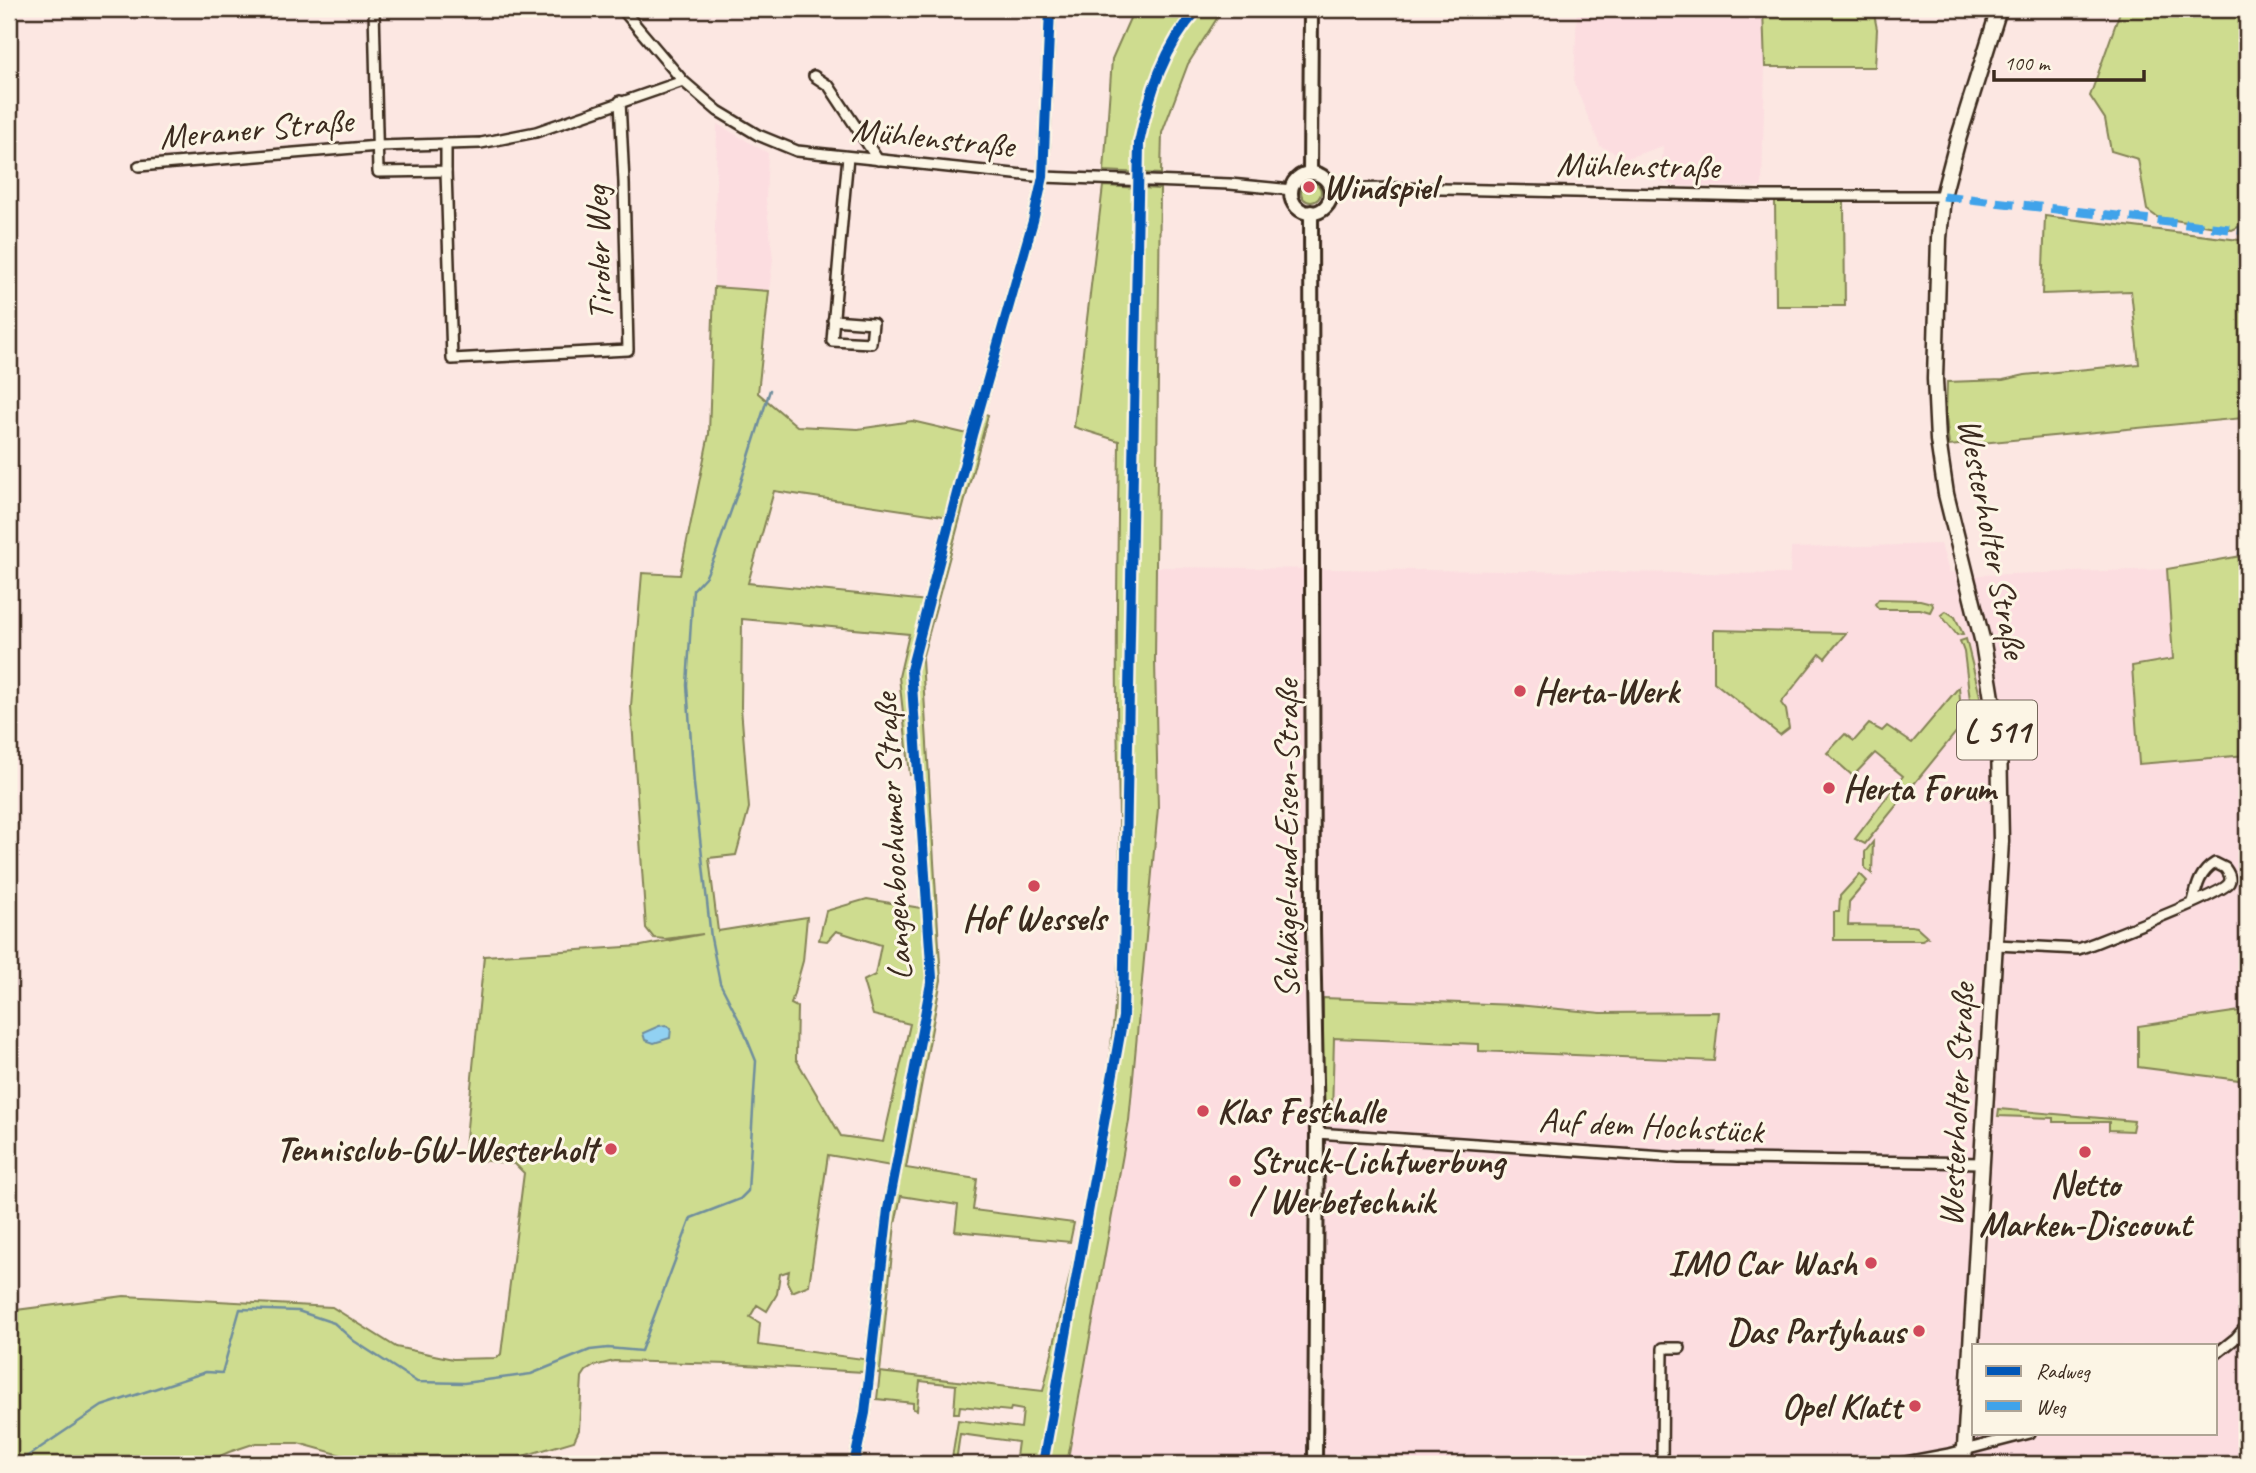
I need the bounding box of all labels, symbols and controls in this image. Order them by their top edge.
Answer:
scale bar [1994,38,2144,82]
text: 100 m [2004,50,2051,76]
street label: Meraner Straße [157,97,357,159]
street label: Mühlenstraße [850,107,1019,169]
street label: Mühlenstraße [1556,142,1722,189]
place label: Windspiel [1323,165,1443,210]
marker: Windspiel [1301,179,1317,195]
street label: Tiroler Weg [574,183,623,321]
street label: Westerholter Straße [1947,414,2038,664]
place label: Herta-Werk [1534,669,1682,714]
street label: Schlägel-und-Eisen-Straße [1264,677,1309,998]
marker: Herta-Werk [1512,683,1528,699]
street label: Langenbochumer Straße [862,690,922,982]
road number: L 511 [1957,701,2037,760]
place label: Herta Forum [1843,766,1999,811]
marker: Herta Forum [1821,780,1837,796]
marker: Hof Wessels [1026,878,1042,894]
place label: Hof Wessels [962,896,1109,941]
street label: Westerholter Straße [1928,980,1985,1228]
place label: Klas Festhalle [1217,1089,1388,1134]
street label: Auf dem Hochstück [1538,1097,1766,1154]
marker: Klas Festhalle [1195,1103,1211,1119]
place label: Tennisclub-GW-Westerholt [276,1127,602,1172]
place label: Struck-Lichtwerbung / Werbetechnik [1249,1139,1508,1224]
marker: Tennisclub-GW-Westerholt [603,1141,619,1157]
marker: Netto Marken-Discount [2077,1144,2093,1160]
place label: Netto Marken-Discount [1979,1162,2194,1247]
marker: Struck-Lichtwerbung / Werbetechnik [1227,1173,1243,1189]
place label: IMO Car Wash [1668,1241,1858,1286]
marker: IMO Car Wash [1863,1255,1879,1271]
place label: Das Partyhaus [1727,1309,1909,1354]
marker: Das Partyhaus [1911,1323,1927,1339]
legend [1972,1344,2218,1434]
text: Radweg [2036,1358,2091,1384]
place label: Opel Klatt [1782,1384,1905,1429]
text: Weg [2036,1394,2067,1420]
marker: Opel Klatt [1907,1398,1923,1414]

